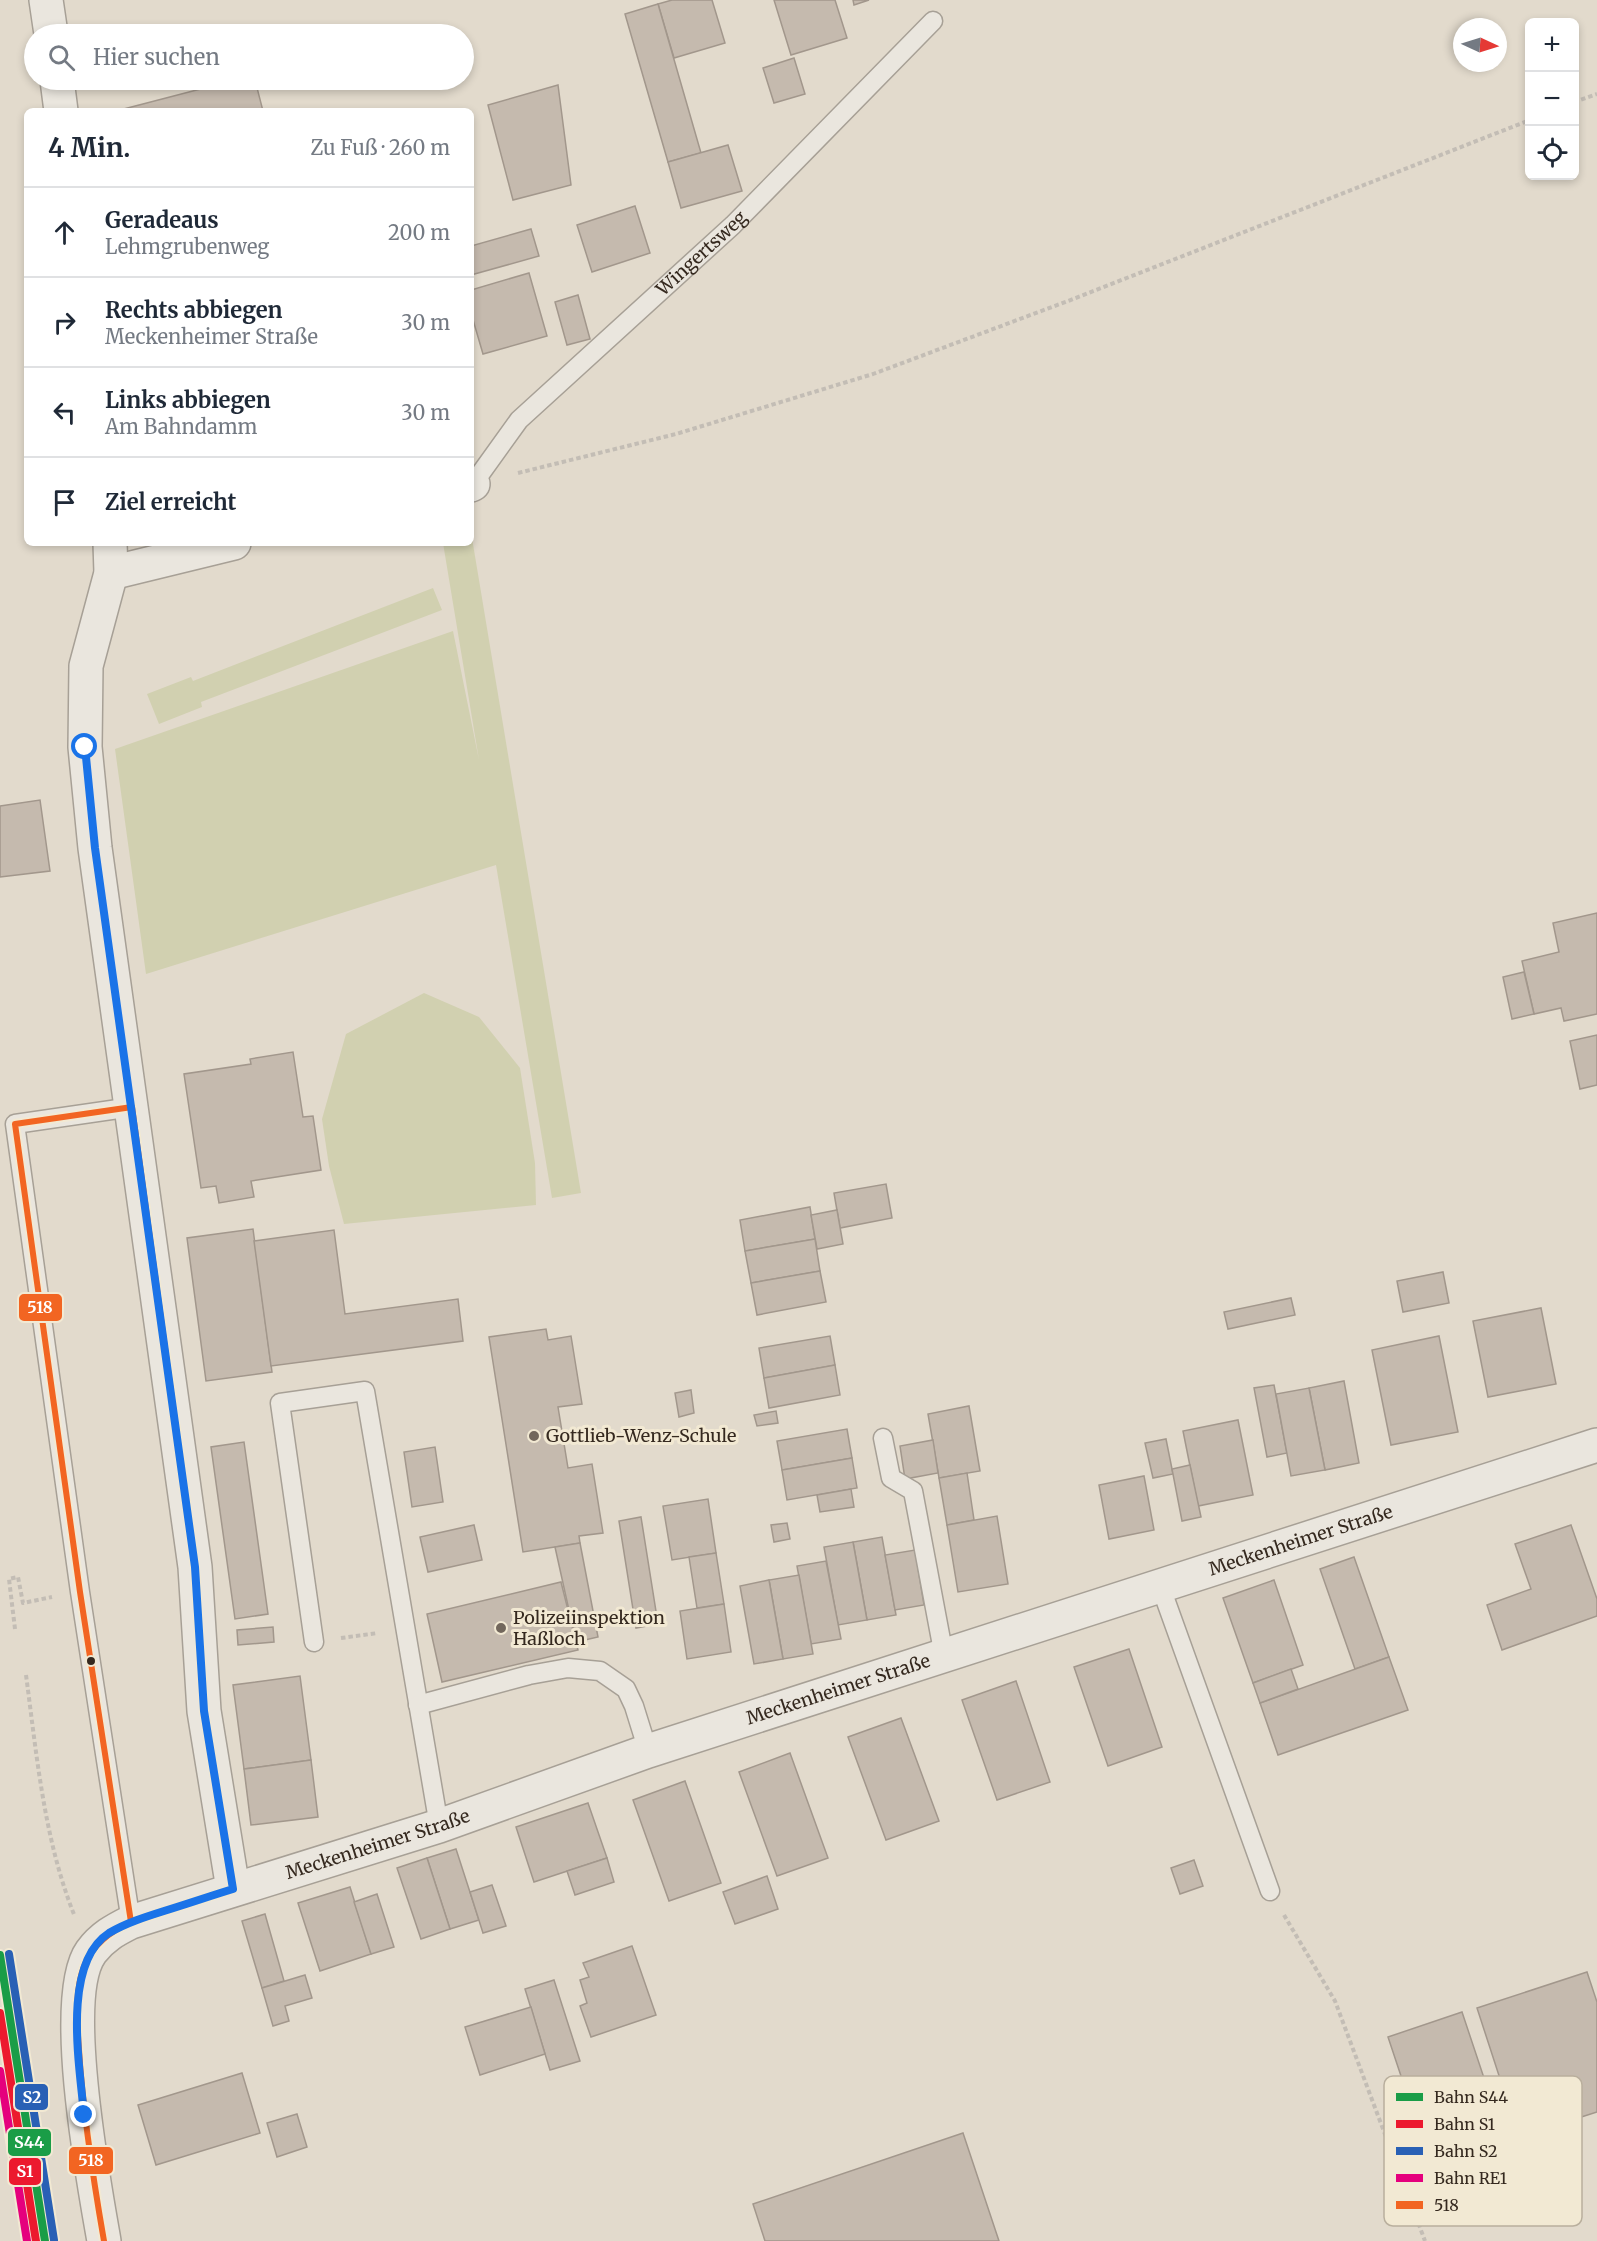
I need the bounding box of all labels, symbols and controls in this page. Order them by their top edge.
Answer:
north arrow [1453,18,1507,72]
map controls [1525,18,1579,180]
button: + [1525,18,1579,72]
search box [24,24,474,90]
icon: search [45,41,78,74]
text: Hier suchen [93,43,220,71]
button: − [1525,72,1579,126]
button: locate [1525,126,1579,180]
text: 4 Min. [48,131,130,164]
text: Zu Fuß · 260 m [311,135,450,160]
text: Geradeaus [105,206,219,234]
street label: Wingertsweg [650,206,752,301]
icon: ahead [48,216,81,249]
text: 200 m [388,220,450,245]
text: Lehmgrubenweg [105,234,269,259]
text: Rechts abbiegen [105,296,282,324]
icon: right [48,306,81,339]
text: 30 m [401,310,450,335]
text: Meckenheimer Straße [105,324,318,349]
text: Links abbiegen [105,386,271,414]
icon: left [48,396,81,429]
text: 30 m [401,400,450,425]
text: Am Bahndamm [105,414,257,439]
icon: arrive [48,486,81,519]
text: Ziel erreicht [105,488,236,516]
route start [71,733,97,759]
line badge: 518 [18,1293,63,1322]
text: 518 [27,1297,53,1317]
place label: Gottlieb-Wenz-Schule [546,1424,736,1447]
marker: Gottlieb-Wenz-Schule [527,1429,541,1443]
street label: Meckenheimer Straße [1206,1500,1395,1580]
place label: Polizeiinspektion Haßloch [513,1606,665,1650]
marker: Polizeiinspektion Haßloch [494,1621,508,1635]
street label: Meckenheimer Straße [743,1649,933,1730]
unlabelled marker [85,1655,97,1667]
street label: Meckenheimer Straße [283,1804,473,1884]
legend [1384,2076,1582,2226]
line badge: S2 [14,2083,49,2111]
text: S2 [22,2087,42,2107]
text: Bahn S44 [1434,2087,1508,2107]
route end [70,2101,96,2127]
text: Bahn S1 [1434,2114,1495,2134]
line badge: S44 [7,2128,52,2157]
text: S44 [14,2132,44,2152]
text: Bahn S2 [1434,2141,1498,2161]
line badge: 518 [68,2146,114,2175]
text: 518 [78,2150,104,2170]
line badge: S1 [8,2157,42,2186]
text: S1 [17,2161,34,2181]
text: Bahn RE1 [1434,2168,1507,2188]
text: 518 [1434,2195,1459,2215]

